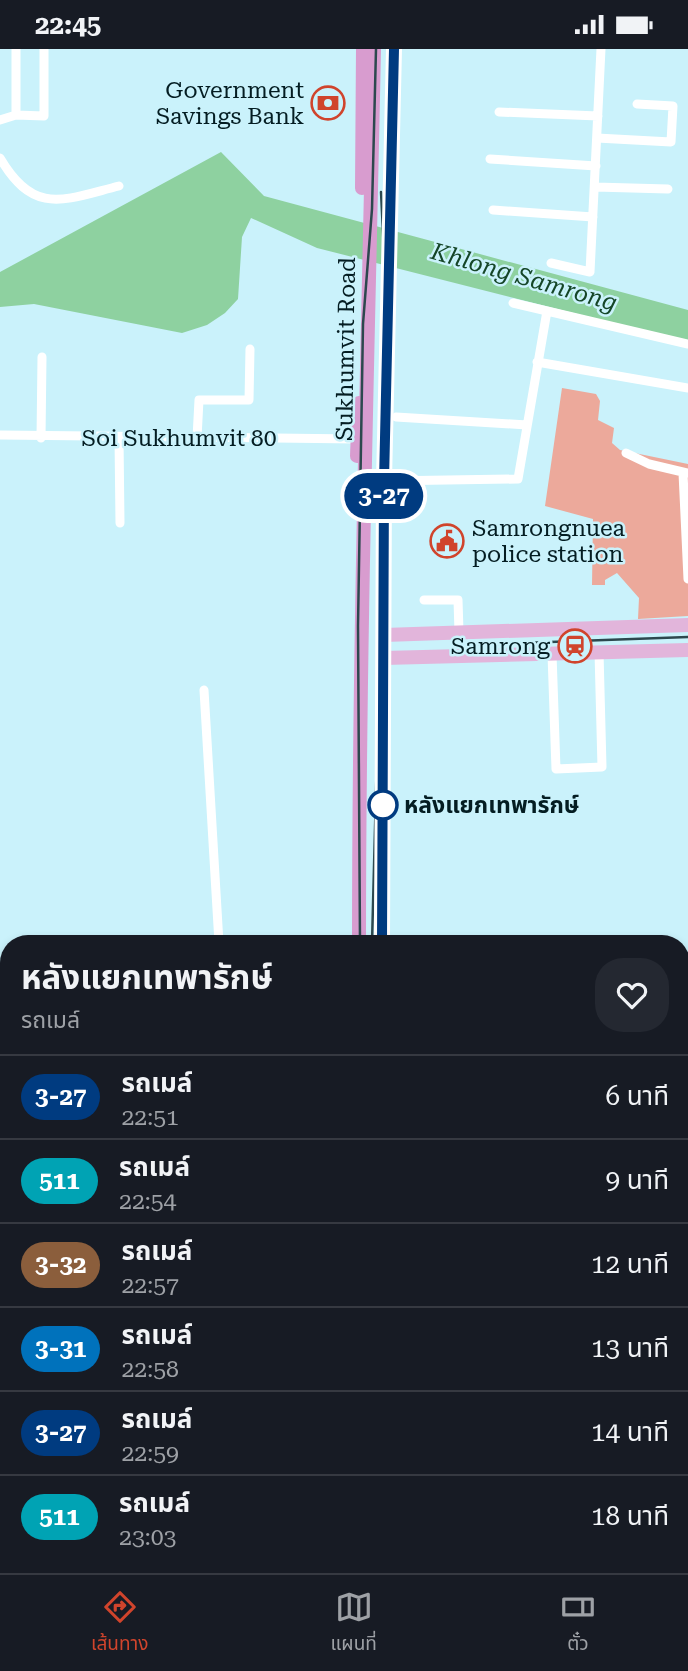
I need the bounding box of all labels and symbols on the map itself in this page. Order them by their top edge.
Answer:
place label: Government Savings Bank [156,77,304,130]
bank icon: Government Savings Bank [309,84,347,122]
water label: Khlong Samrong [427,237,620,317]
street label: Sukhumvit Road [331,257,361,441]
street label: Soi Sukhumvit 80 [81,425,277,452]
line badge: 3-27 [335,473,433,519]
place label: Samrongnuea police station [472,515,626,568]
public building icon: Samrongnuea police station [428,522,466,560]
station icon: Samrong [556,627,594,665]
place label: Samrong [451,633,550,660]
marker: หลังแยกเทพารักษ์ [368,790,398,820]
place label: หลังแยกเทพารักษ์ [404,792,579,819]

